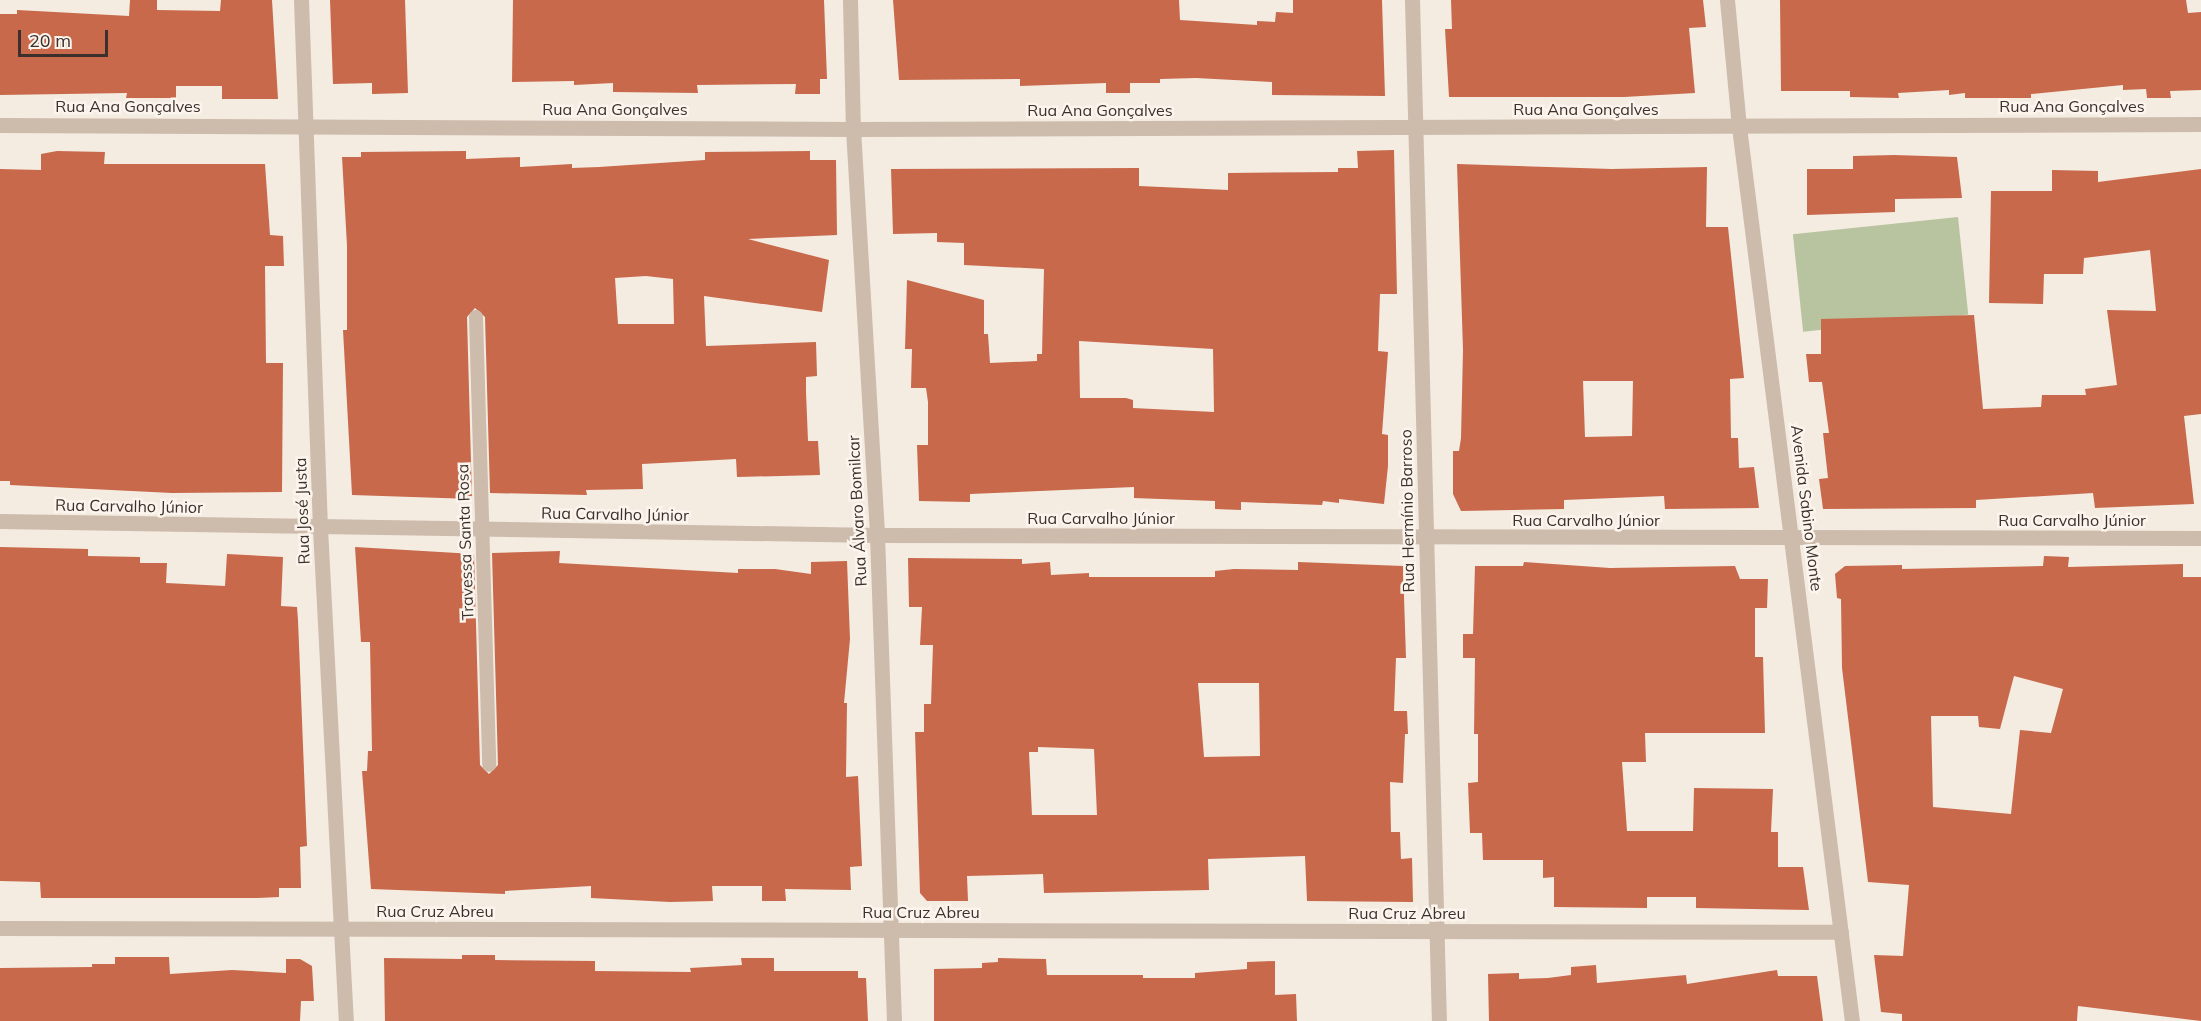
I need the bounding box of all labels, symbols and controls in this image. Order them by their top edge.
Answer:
scale bar [21,18,111,56]
text: 20 m [29,29,71,52]
street label: Rua Ana Gonçalves [55,96,201,116]
street label: Rua Ana Gonçalves [1999,96,2145,116]
street label: Rua Ana Gonçalves [542,99,688,119]
street label: Rua Ana Gonçalves [1513,99,1659,119]
street label: Rua Ana Gonçalves [1027,100,1173,120]
street label: Avenida Sabino Monte [1787,424,1827,592]
street label: Rua Hermínio Barroso [1396,429,1418,593]
street label: Rua Álvaro Bomilcar [843,435,871,587]
street label: Rua José Justa [291,457,313,565]
street label: Travessa Santa Rosa [453,464,477,620]
street label: Rua Carvalho Júnior [55,495,203,517]
street label: Rua Carvalho Júnior [541,503,689,525]
street label: Rua Carvalho Júnior [1027,508,1175,528]
street label: Rua Carvalho Júnior [1512,510,1660,530]
street label: Rua Carvalho Júnior [1998,510,2146,530]
street label: Rua Cruz Abreu [376,901,494,921]
street label: Rua Cruz Abreu [862,902,980,922]
street label: Rua Cruz Abreu [1348,903,1466,923]

